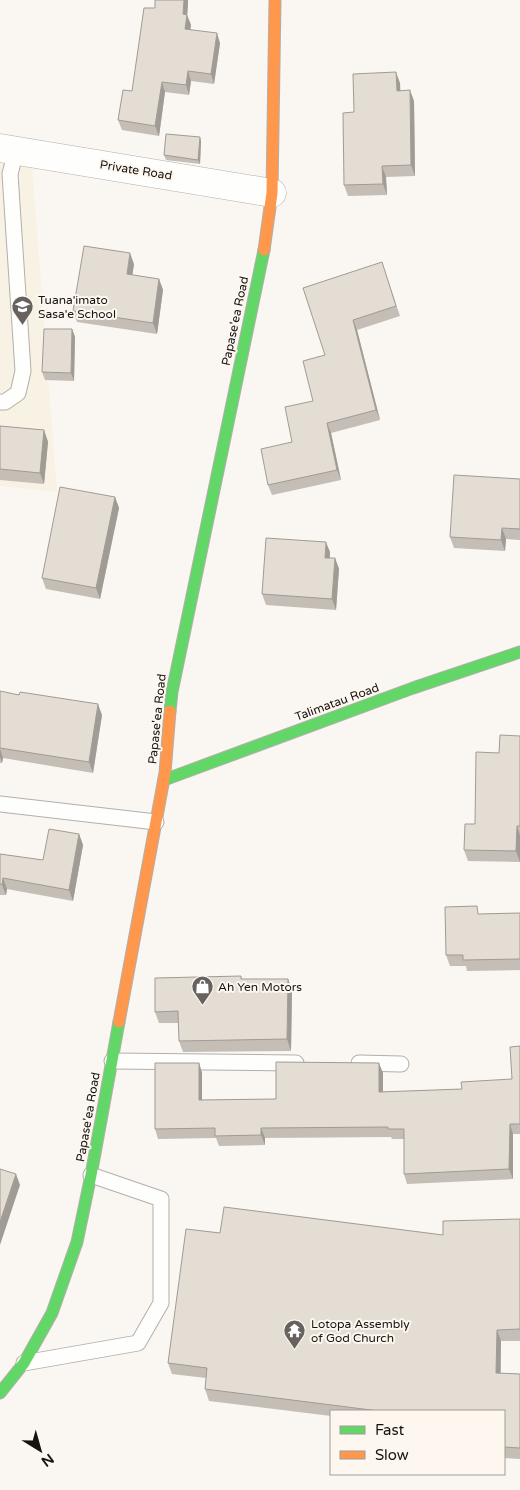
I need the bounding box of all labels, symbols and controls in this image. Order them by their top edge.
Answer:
street label: Private Road [99,157,173,183]
street label: Papase'ea Road [219,275,251,367]
place label: Tuana'imato Sasa'e School [38,293,116,321]
school or university icon: Tuana'imato Sasa'e School [10,295,34,326]
street label: Papase'ea Road [145,673,169,765]
street label: Talimatau Road [293,680,381,724]
shop icon: Ah Yen Motors [190,975,214,1006]
place label: Ah Yen Motors [218,980,302,994]
street label: Papase'ea Road [73,1071,103,1163]
place label: Lotopa Assembly of God Church [311,1317,410,1345]
temple icon: Lotopa Assembly of God Church [283,1319,307,1350]
legend [330,1410,505,1475]
text: Fast [375,1421,405,1439]
north arrow [15,1425,65,1475]
text: Slow [375,1446,409,1464]
text: N [38,1450,57,1470]

